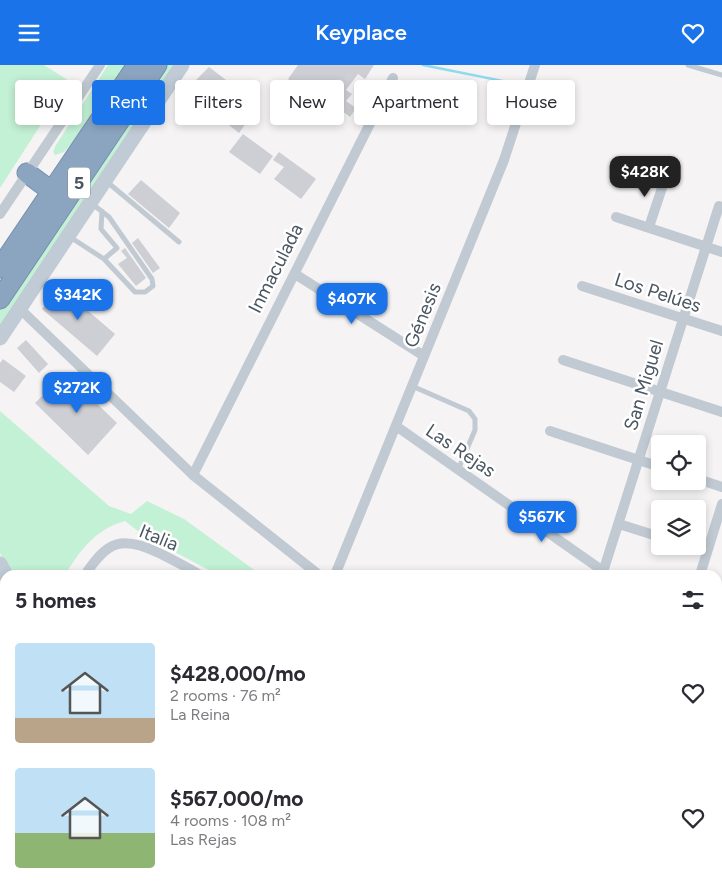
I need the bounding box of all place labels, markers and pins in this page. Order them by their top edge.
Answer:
pin: $428K [610,155,680,198]
pin: $342K [43,279,113,321]
pin: $407K [317,283,387,325]
pin: $272K [42,371,112,414]
pin: $567K [507,501,577,543]

